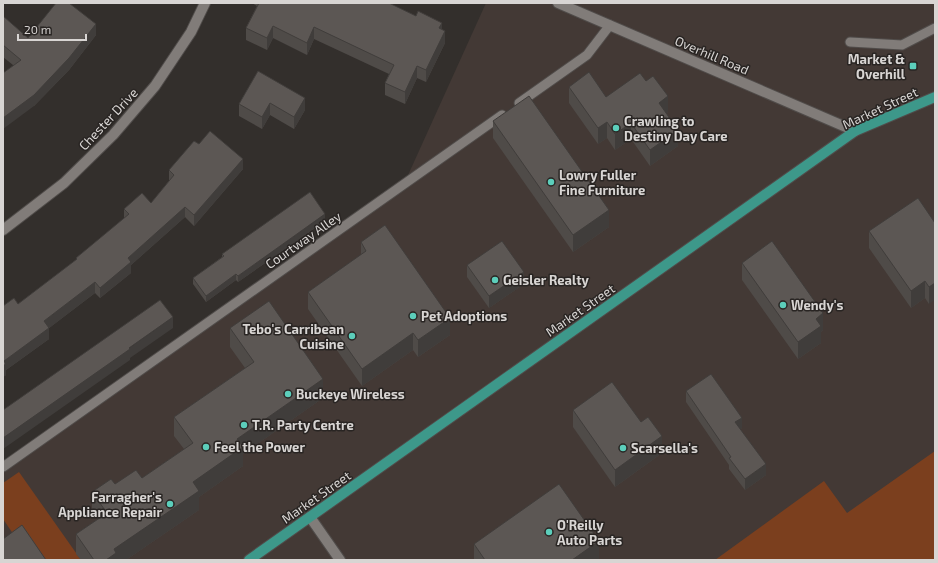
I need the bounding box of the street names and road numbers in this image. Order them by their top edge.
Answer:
street label: Overhill Road [673,32,751,78]
street label: Market Street [840,84,920,132]
street label: Chester Drive [75,85,141,153]
street label: Courtway Alley [262,208,344,272]
street label: Market Street [542,280,618,340]
street label: Market Street [278,467,354,527]

